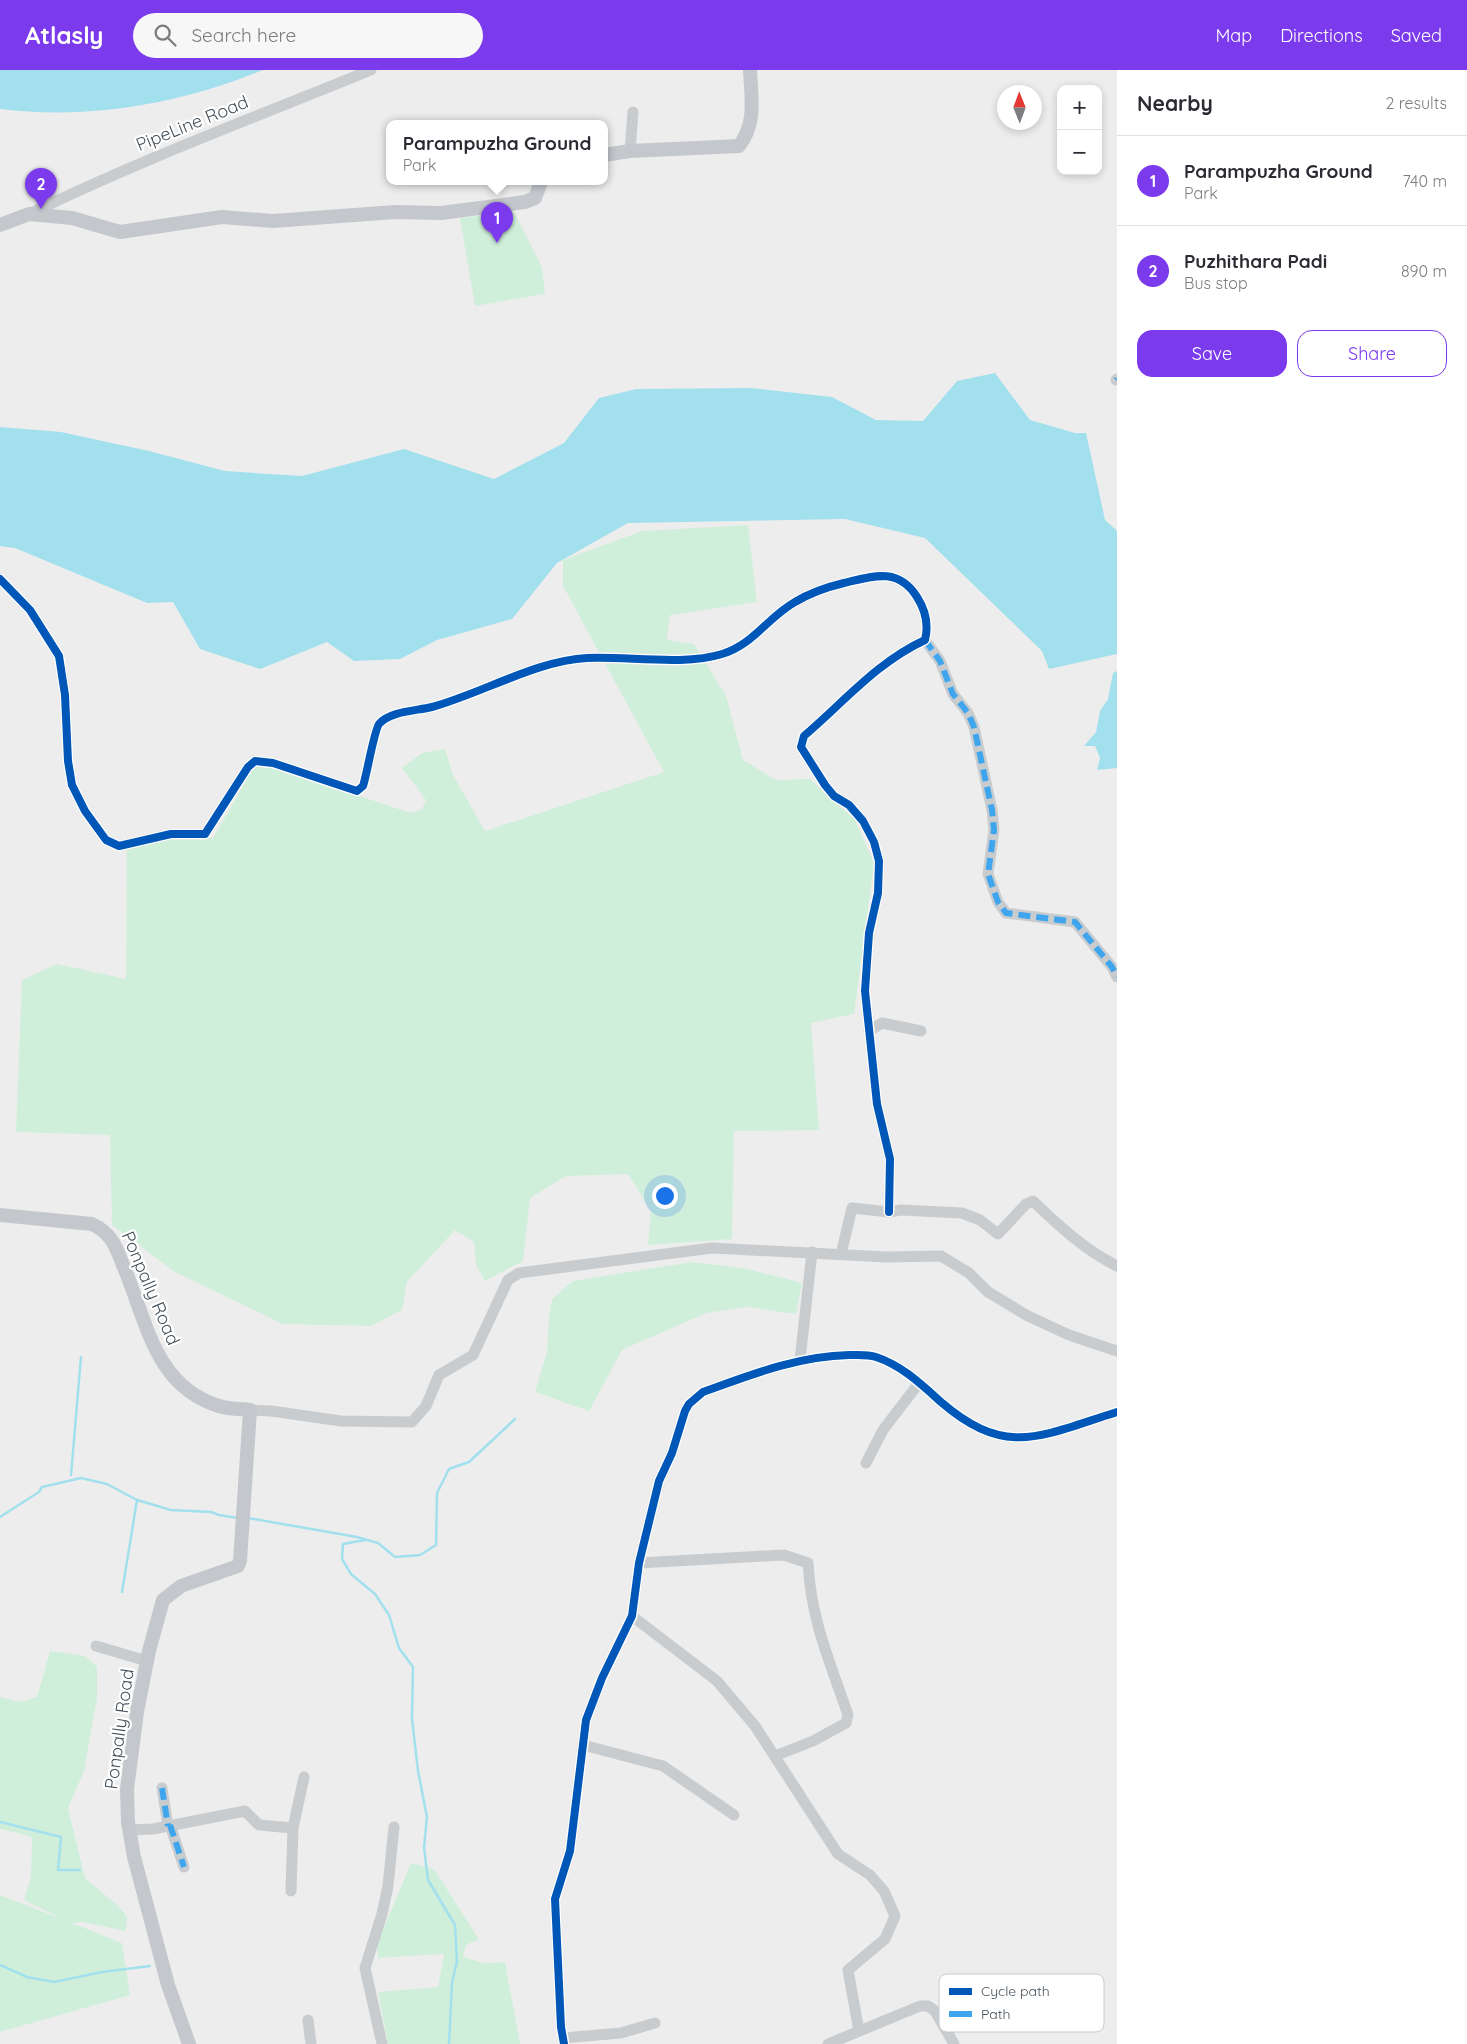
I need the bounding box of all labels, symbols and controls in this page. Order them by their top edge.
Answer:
search box [133,13,483,58]
text: Atlasly [25,20,103,50]
icon: search [151,21,179,49]
text: Search here [191,23,296,47]
text: Map [1215,24,1252,47]
text: Directions [1280,24,1363,47]
text: Saved [1391,24,1442,47]
north arrow [997,85,1042,130]
map controls [1057,85,1102,175]
button: + [1057,85,1102,130]
street label: PipeLine Road [132,90,252,156]
text: Nearby [1137,90,1213,116]
text: 2 results [1385,93,1447,113]
popup [386,120,608,185]
button: − [1057,130,1102,175]
text: Parampuzha Ground [403,131,591,155]
text: Park [403,155,437,175]
text: Parampuzha Ground [1184,159,1373,183]
pin: 2 [25,168,57,209]
text: 1 [1150,171,1156,191]
text: 740 m [1403,171,1447,191]
text: Park [1184,183,1218,203]
pin: 1 [481,202,513,243]
text: Puzhithara Padi [1184,249,1327,273]
text: 2 [1148,261,1158,281]
text: 890 m [1401,261,1447,281]
text: Bus stop [1184,273,1248,293]
button: Save [1137,330,1287,377]
button: Share [1297,330,1447,377]
your location [652,1183,678,1209]
street label: Ponpally Road [117,1228,185,1348]
street label: Ponpally Road [99,1667,139,1791]
legend [939,1974,1104,2032]
text: Cycle path [981,1982,1050,2000]
text: Path [981,2005,1010,2023]

